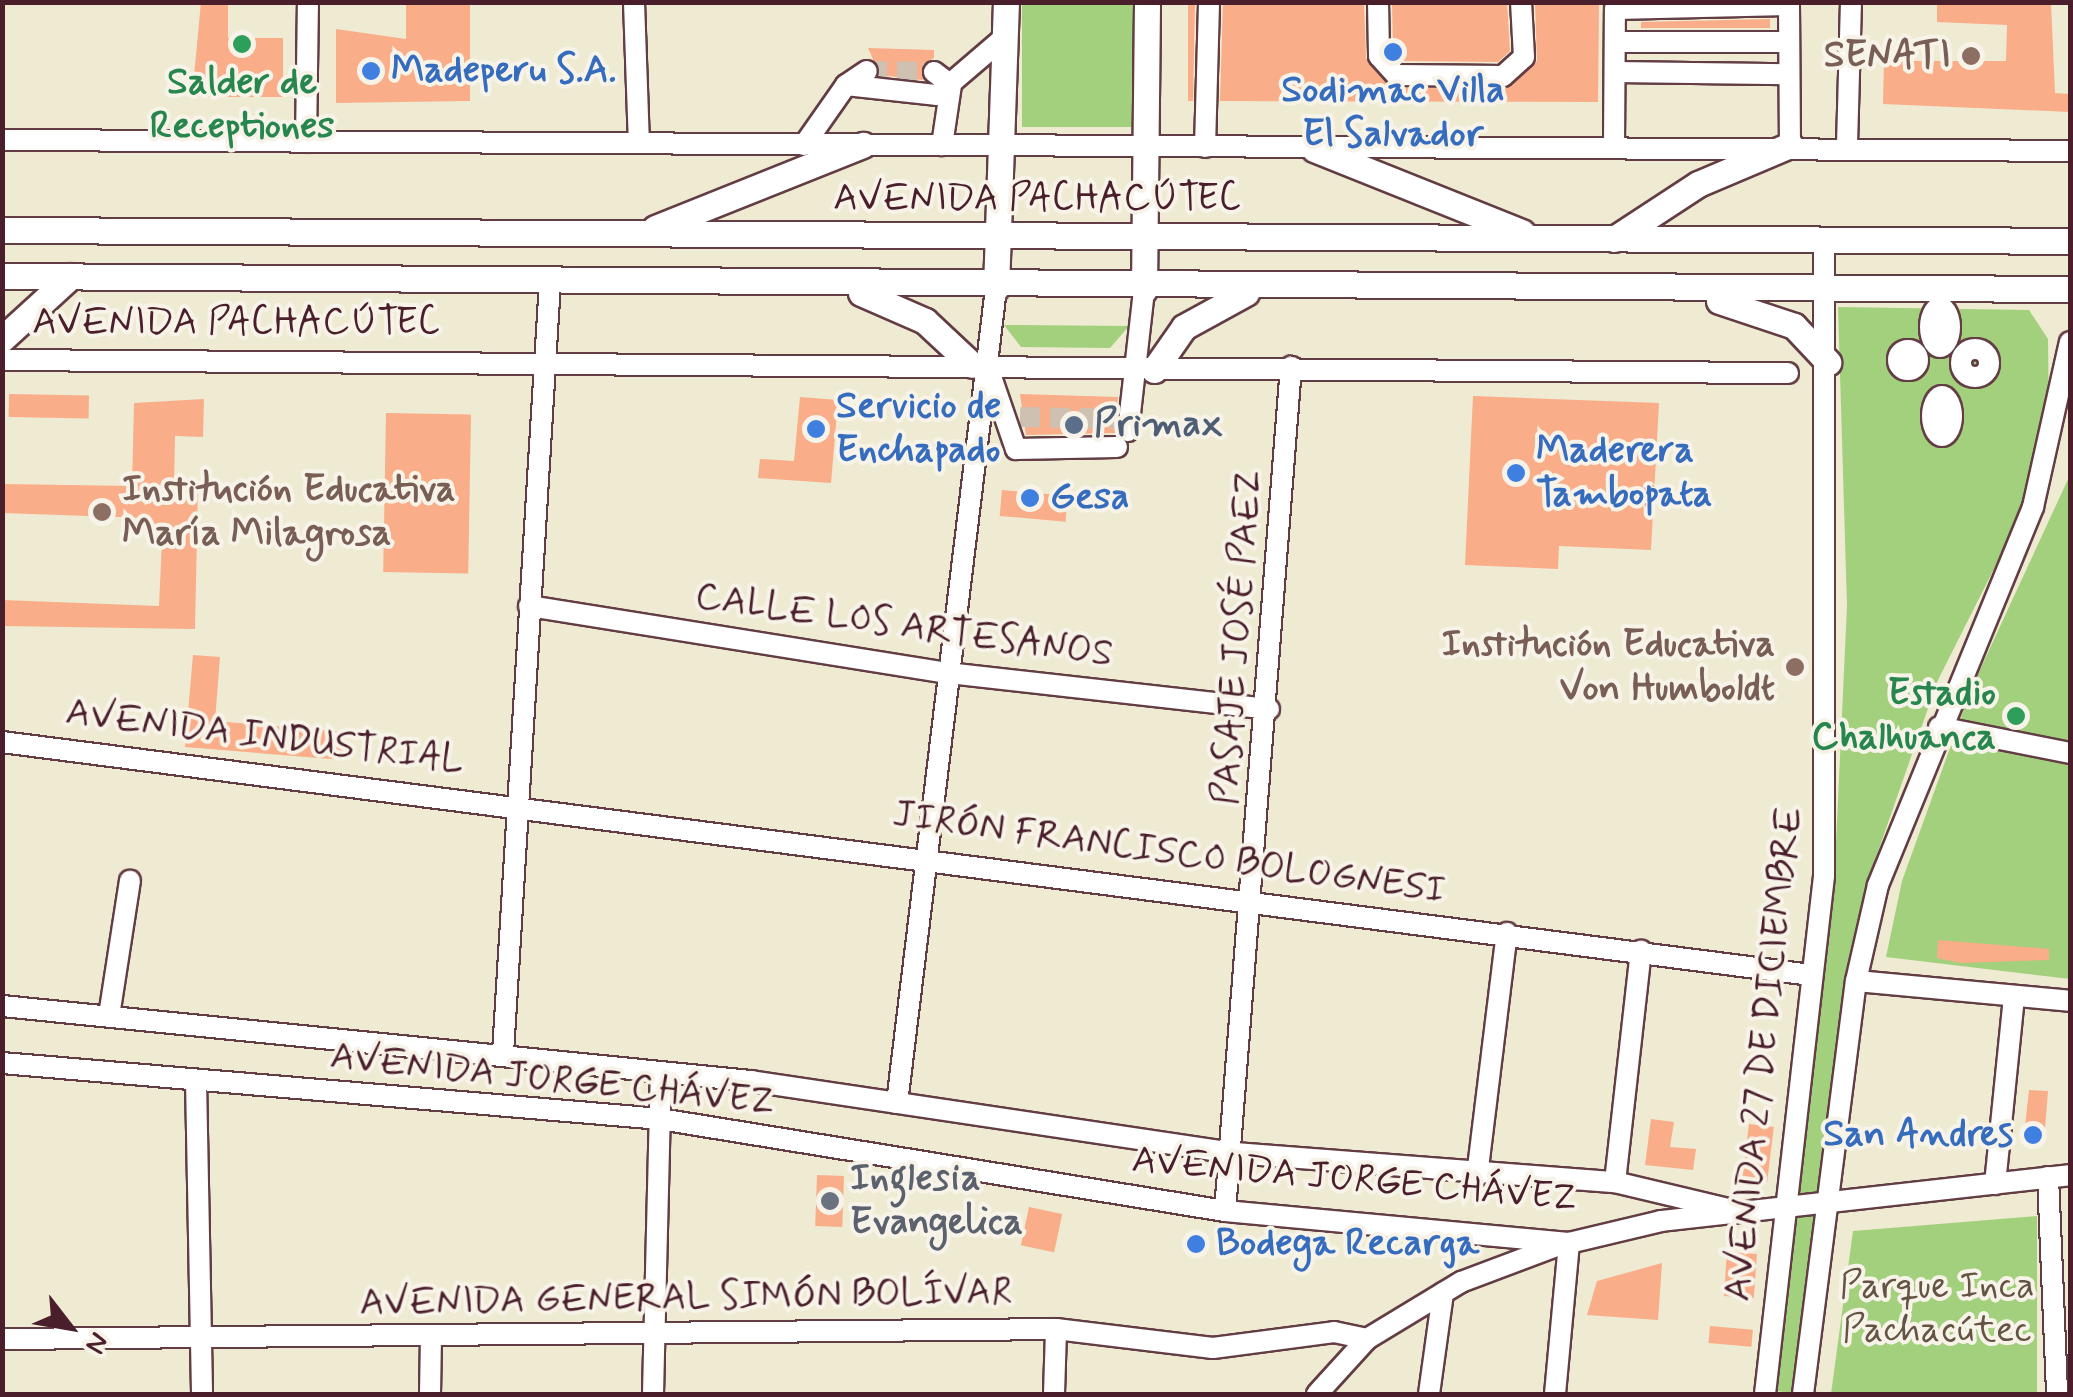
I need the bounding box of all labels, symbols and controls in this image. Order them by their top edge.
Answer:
marker: Salder de Receptiones [231,33,253,55]
place label: SENATI [1824,33,1951,79]
marker: Sodimac Villa El Salvador [1382,41,1404,63]
marker: SENATI [1960,45,1982,67]
place label: Madeperu S.A. [391,48,618,94]
place label: Salder de Receptiones [150,60,334,150]
marker: Madeperu S.A. [360,60,382,82]
place label: Sodimac Villa El Salvador [1281,68,1505,157]
street label: AVENIDA PACHACÚTEC [833,176,1241,222]
street label: AVENIDA PACHACÚTEC [32,300,440,346]
place label: Servicio de Enchapado [836,384,1003,474]
place label: Primax [1094,402,1223,448]
marker: Primax [1063,414,1085,436]
marker: Servicio de Enchapado [805,418,827,440]
place label: Maderera Tambopata [1536,428,1712,518]
marker: Maderera Tambopata [1505,462,1527,484]
place label: Institución Educativa María Milagrosa [122,467,456,556]
street label: PASAJE JOSÉ PAEZ [1204,469,1272,807]
place label: Gesa [1050,475,1129,521]
marker: Gesa [1019,487,1041,509]
marker: Institución Educativa María Milagrosa [91,501,113,523]
street label: CALLE LOS ARTESANOS [690,574,1118,678]
place label: Institución Educativa Von Humboldt [1441,622,1775,712]
marker: Institución Educativa Von Humboldt [1784,656,1806,678]
place label: Estadio Chalhuanca [1811,671,1996,761]
street label: AVENIDA INDUSTRIAL [67,690,463,784]
marker: Estadio Chalhuanca [2005,705,2027,727]
street label: JIRÓN FRANCISCO BOLOGNESI [895,792,1443,914]
street label: AVENIDA 27 DE DICIEMBRE [1716,806,1812,1302]
street label: AVENIDA JORGE CHÁVEZ [325,1034,779,1126]
place label: San Andres [1826,1112,2013,1158]
marker: San Andres [2022,1124,2044,1146]
street label: AVENIDA JORGE CHÁVEZ [1127,1138,1581,1222]
place label: Inglesia Evangelica [850,1156,1023,1246]
marker: Inglesia Evangelica [819,1190,841,1212]
place label: Bodega Recarga [1216,1221,1479,1267]
marker: Bodega Recarga [1185,1233,1207,1255]
park label: Parque Inca Pachacútec [1840,1264,2034,1354]
street label: AVENIDA GENERAL SIMÓN BOLÍVAR [359,1270,1013,1326]
north arrow [20,1277,120,1377]
text: N [75,1325,117,1360]

